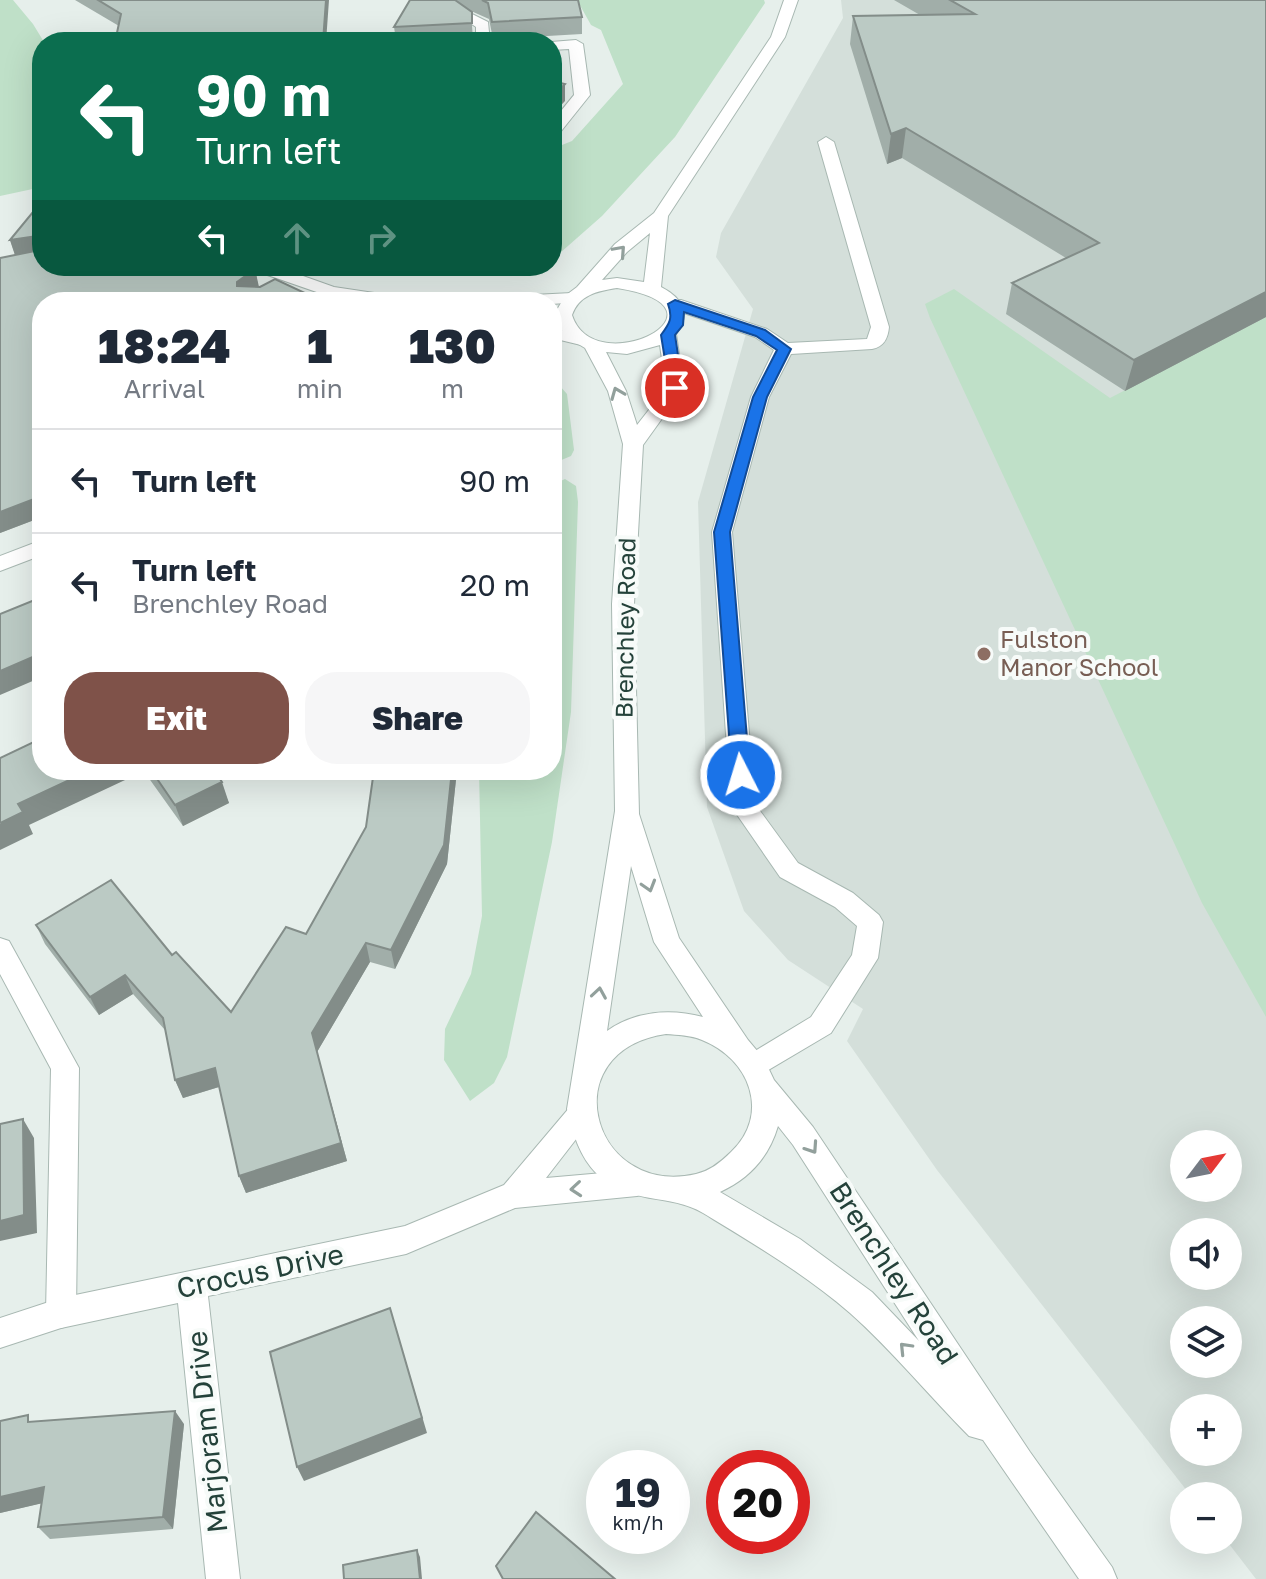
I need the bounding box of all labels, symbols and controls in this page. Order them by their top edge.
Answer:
text: 90 m [196,61,331,128]
icon: left [64,64,168,168]
text: Turn left [196,129,342,172]
icon: left [191,216,235,260]
icon: ahead [275,216,319,260]
icon: right [359,216,403,260]
one-way arrow [611,246,625,260]
text: 18:24 [98,316,231,374]
text: 1 [307,316,332,374]
text: 130 [409,316,496,374]
pin [641,354,709,422]
icon: arrive [653,366,697,410]
text: Arrival [124,373,205,404]
text: min [297,373,343,404]
text: m [441,373,464,404]
one-way arrow [610,387,626,401]
icon: left [64,459,108,503]
text: Turn left [132,463,257,499]
text: 90 m [459,463,530,499]
street label: Brenchley Road [608,537,641,719]
text: Turn left [132,552,257,588]
icon: left [64,563,108,607]
text: 20 m [460,567,530,603]
text: Brenchley Road [132,588,328,619]
place label: Fulston Manor School [1000,624,1158,681]
marker: Fulston Manor School [975,645,993,663]
button: Exit [64,672,289,764]
button: Share [305,672,530,764]
position arrow [699,733,783,817]
one-way arrow [640,878,656,892]
one-way arrow [590,987,607,1000]
north arrow [1170,1130,1242,1202]
map controls [1170,1130,1242,1554]
one-way arrow [802,1140,817,1154]
street label: Brenchley Road [823,1175,966,1370]
one-way arrow [569,1180,582,1197]
button: sound [1170,1218,1242,1290]
street label: Crocus Drive [173,1237,346,1304]
button: layers [1170,1306,1242,1378]
street label: Marjoram Drive [179,1330,234,1535]
one-way arrow [900,1343,914,1357]
button: + [1170,1394,1242,1466]
speed limit sign: 20 [706,1450,810,1554]
text: 19 [615,1468,661,1516]
button: − [1170,1482,1242,1554]
text: km/h [613,1510,663,1534]

